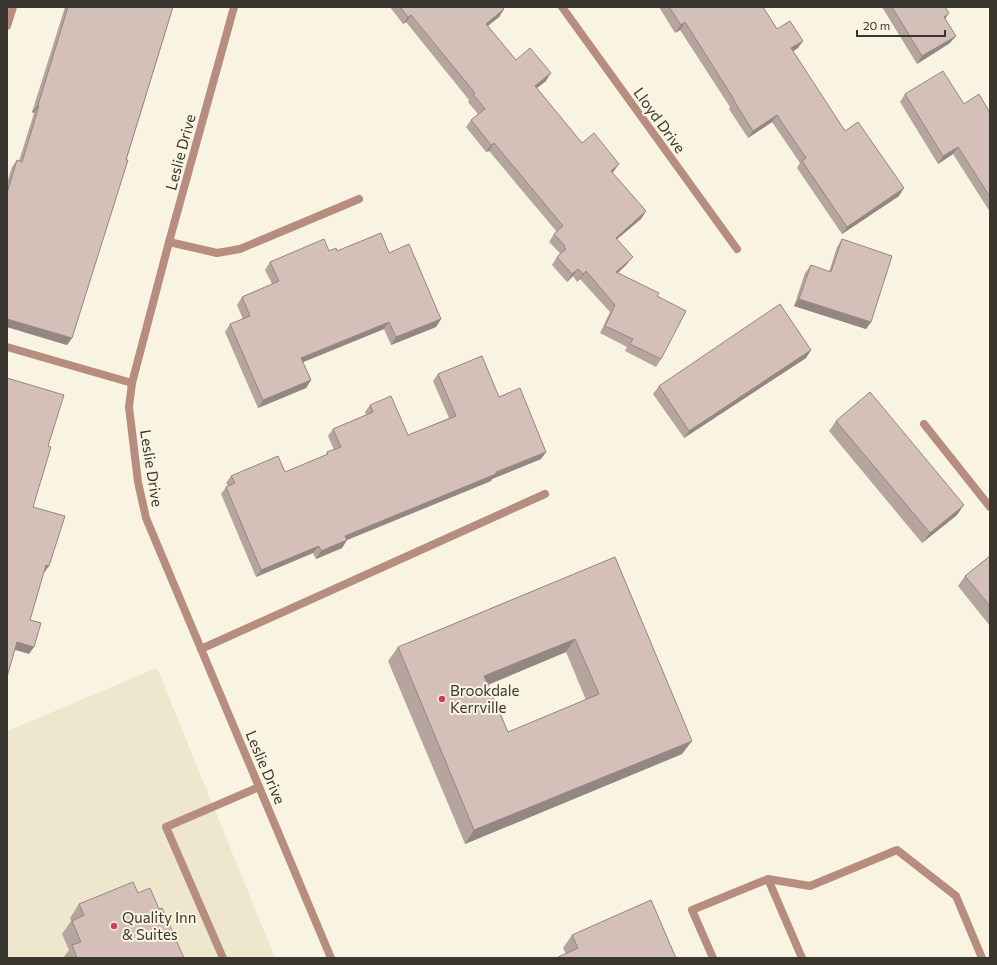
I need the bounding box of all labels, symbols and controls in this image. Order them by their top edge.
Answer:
scale bar [857,12,945,38]
text: 20 m [863,18,890,32]
street label: Lloyd Drive [630,84,690,156]
street label: Leslie Drive [161,112,199,192]
street label: Leslie Drive [137,428,167,508]
place label: Brookdale Kerrville [450,681,519,716]
marker: Brookdale Kerrville [437,694,447,704]
street label: Leslie Drive [242,728,290,806]
place label: Quality Inn & Suites [122,908,196,943]
marker: Quality Inn & Suites [109,921,119,931]

